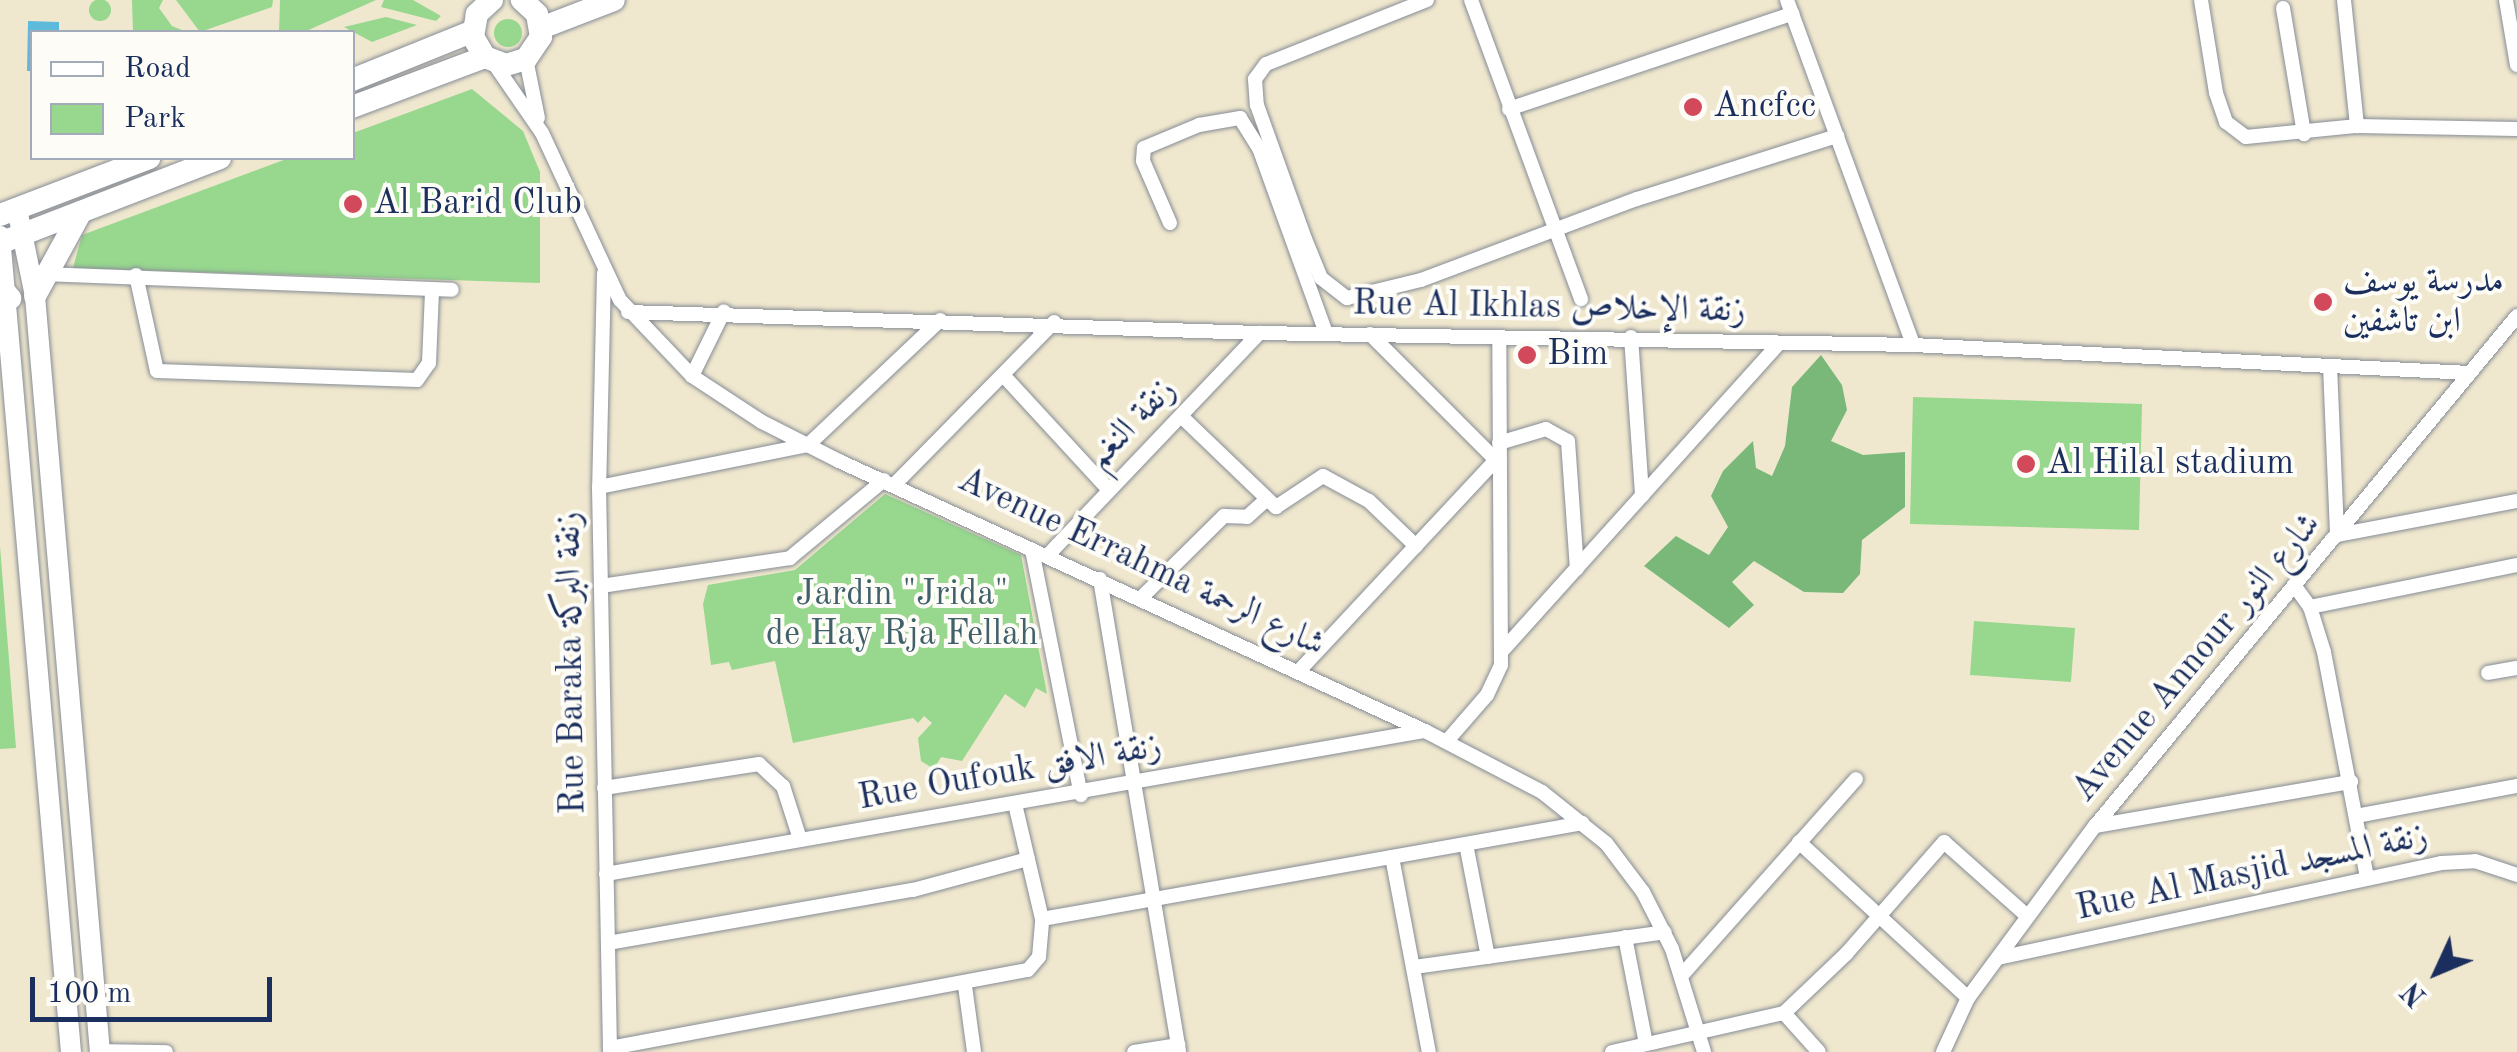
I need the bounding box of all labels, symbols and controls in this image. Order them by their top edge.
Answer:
legend [30,30,355,160]
text: Road [124,54,191,84]
place label: Ancfcc [1713,86,1816,128]
marker: Ancfcc [1682,96,1704,118]
text: Park [124,104,186,134]
place label: Al Barid Club [373,183,582,225]
marker: Al Barid Club [342,193,364,215]
place label: مدرسة يوسف ابن تاشفين [2343,261,2504,343]
street label: Rue Al Ikhlas زنقة الإخلاص [1352,284,1746,332]
marker: مدرسة يوسف ابن تاشفين [2312,291,2334,313]
place label: Bim [1547,334,1608,376]
marker: Bim [1516,344,1538,366]
street label: زنقة النغم [1079,370,1185,478]
place label: Al Hilal stadium [2046,443,2294,485]
marker: Al Hilal stadium [2015,453,2037,475]
street label: Avenue Errahma شارع الرحمة [951,459,1331,667]
street label: Avenue Annour شارع النور [2064,505,2330,811]
street label: Rue Baraka زنقة البركة [548,511,596,815]
park label: Jardin "Jrida" de Hay Rja Fellah [766,574,1038,656]
street label: Rue Oufouk زنقة الافق [855,726,1165,820]
street label: Rue Al Masjid زنقة المسجد [2072,815,2432,931]
north arrow [2387,922,2487,1022]
scale bar [35,957,278,1019]
text: N [2398,975,2433,1010]
text: 100 m [47,979,131,1009]

